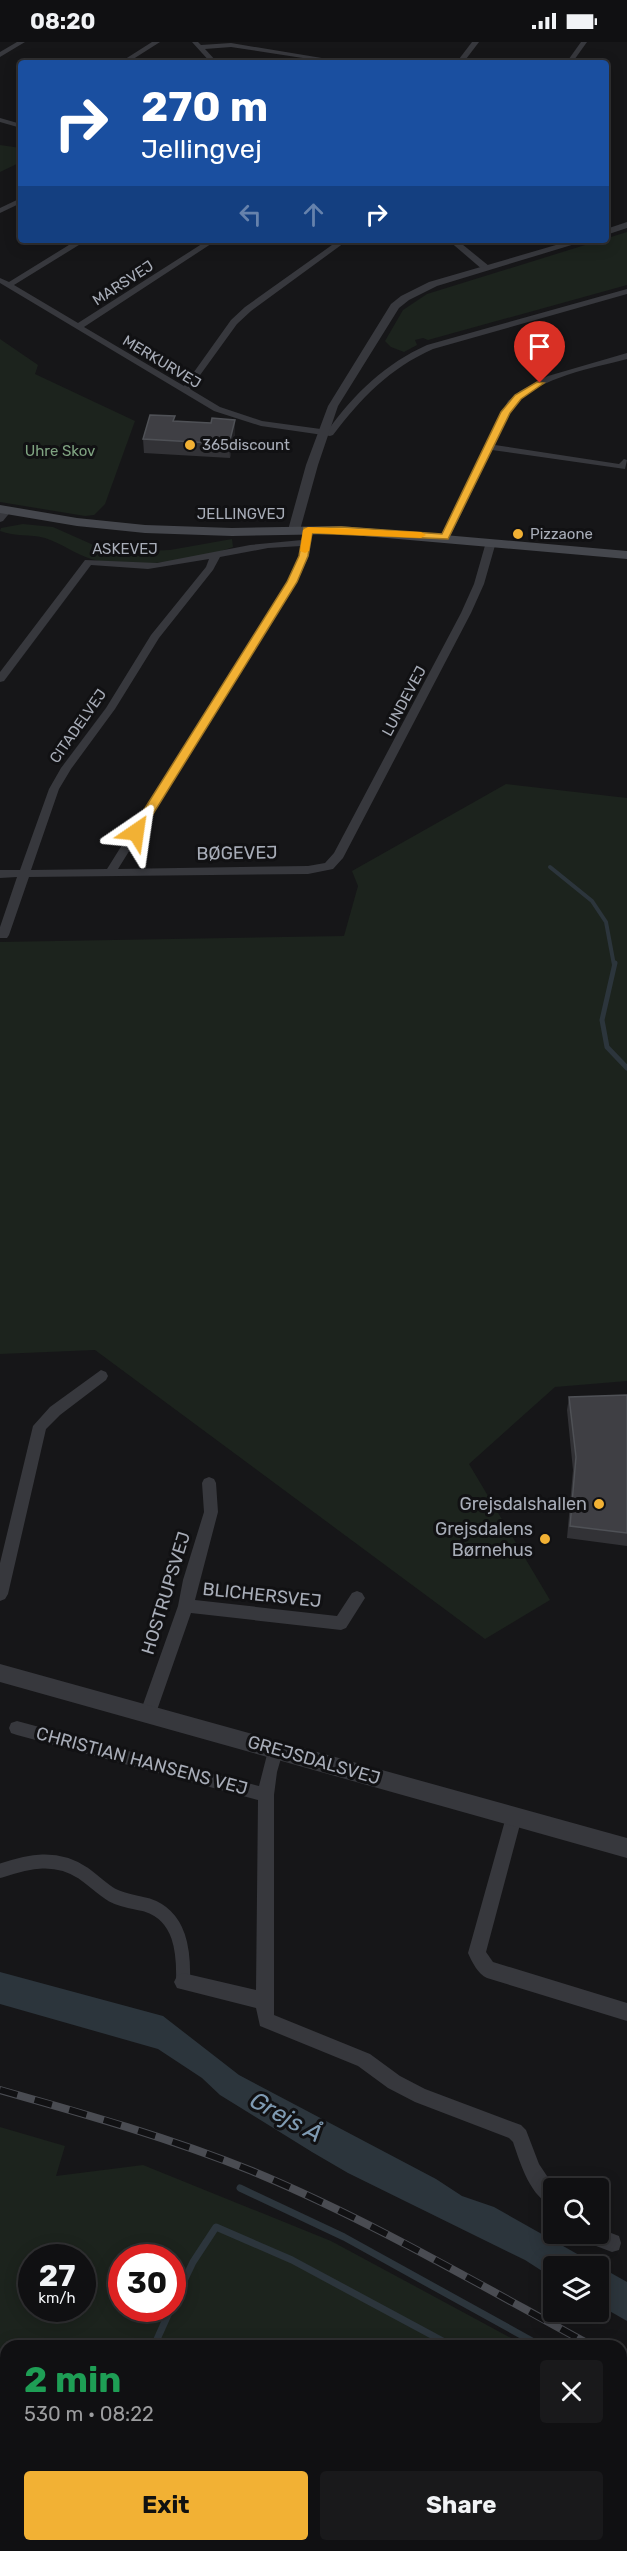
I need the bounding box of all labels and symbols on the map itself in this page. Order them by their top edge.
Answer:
street label: MARSVEJ [89,257,157,309]
pin [514,321,565,383]
street label: MERKURVEJ [120,332,204,392]
place label: 365discount [202,436,290,454]
marker: 365discount [183,438,197,452]
park label: Uhre Skov [25,442,95,460]
street label: JELLINGVEJ [197,505,285,523]
place label: Pizzaone [530,525,593,543]
marker: Pizzaone [511,527,525,541]
street label: ASKEVEJ [92,540,158,558]
street label: LUNDEVEJ [378,663,430,739]
street label: CITADELVEJ [46,685,110,767]
position arrow [104,800,168,864]
street label: BØGEVEJ [196,841,278,865]
place label: Grejsdalshallen [459,1493,587,1515]
marker: Grejsdalshallen [592,1497,606,1511]
place label: Grejsdalens Børnehus [435,1518,533,1561]
street label: HOSTRUPSVEJ [137,1529,195,1657]
marker: Grejsdalens Børnehus [538,1532,552,1546]
street label: BLICHERSVEJ [201,1578,323,1612]
street label: CHRISTIAN HANSENS VEJ [34,1722,250,1800]
street label: GREJSDALSVEJ [245,1731,383,1789]
water label: Grejs Å [245,2086,327,2148]
speed limit sign: 30 [108,2244,186,2322]

